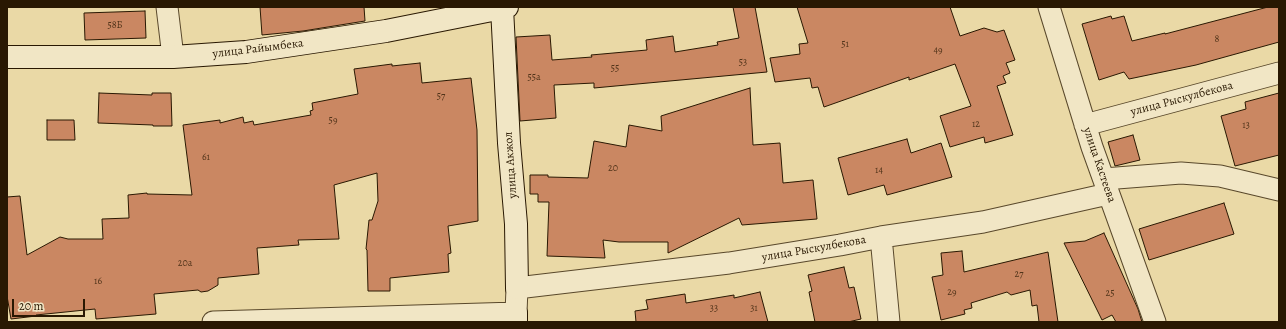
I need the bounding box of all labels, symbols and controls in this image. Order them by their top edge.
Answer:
house number: 58Б [107,20,123,32]
house number: 8 [1215,34,1219,46]
street label: улица Райымбека [212,36,304,62]
house number: 51 [841,39,849,51]
house number: 49 [933,45,943,57]
house number: 53 [739,57,747,69]
house number: 55 [611,63,619,75]
house number: 55а [527,72,541,84]
street label: улица Рыскулбекова [1129,78,1235,120]
house number: 57 [437,91,445,103]
house number: 59 [329,115,337,127]
house number: 12 [972,119,980,131]
house number: 13 [1242,120,1250,132]
street label: улица Кастеева [1079,125,1119,205]
street label: улица Акжол [501,131,521,199]
house number: 61 [202,152,210,164]
house number: 20 [608,163,618,175]
house number: 14 [875,165,883,177]
street label: улица Рыскулбекова [761,233,867,265]
house number: 20а [178,258,192,270]
house number: 27 [1015,269,1023,281]
house number: 16 [94,276,102,288]
house number: 29 [947,287,957,299]
house number: 25 [1105,288,1115,300]
scale bar [14,291,87,317]
text: 20 m [19,298,43,314]
house number: 33 [710,303,718,315]
house number: 31 [750,303,758,315]

